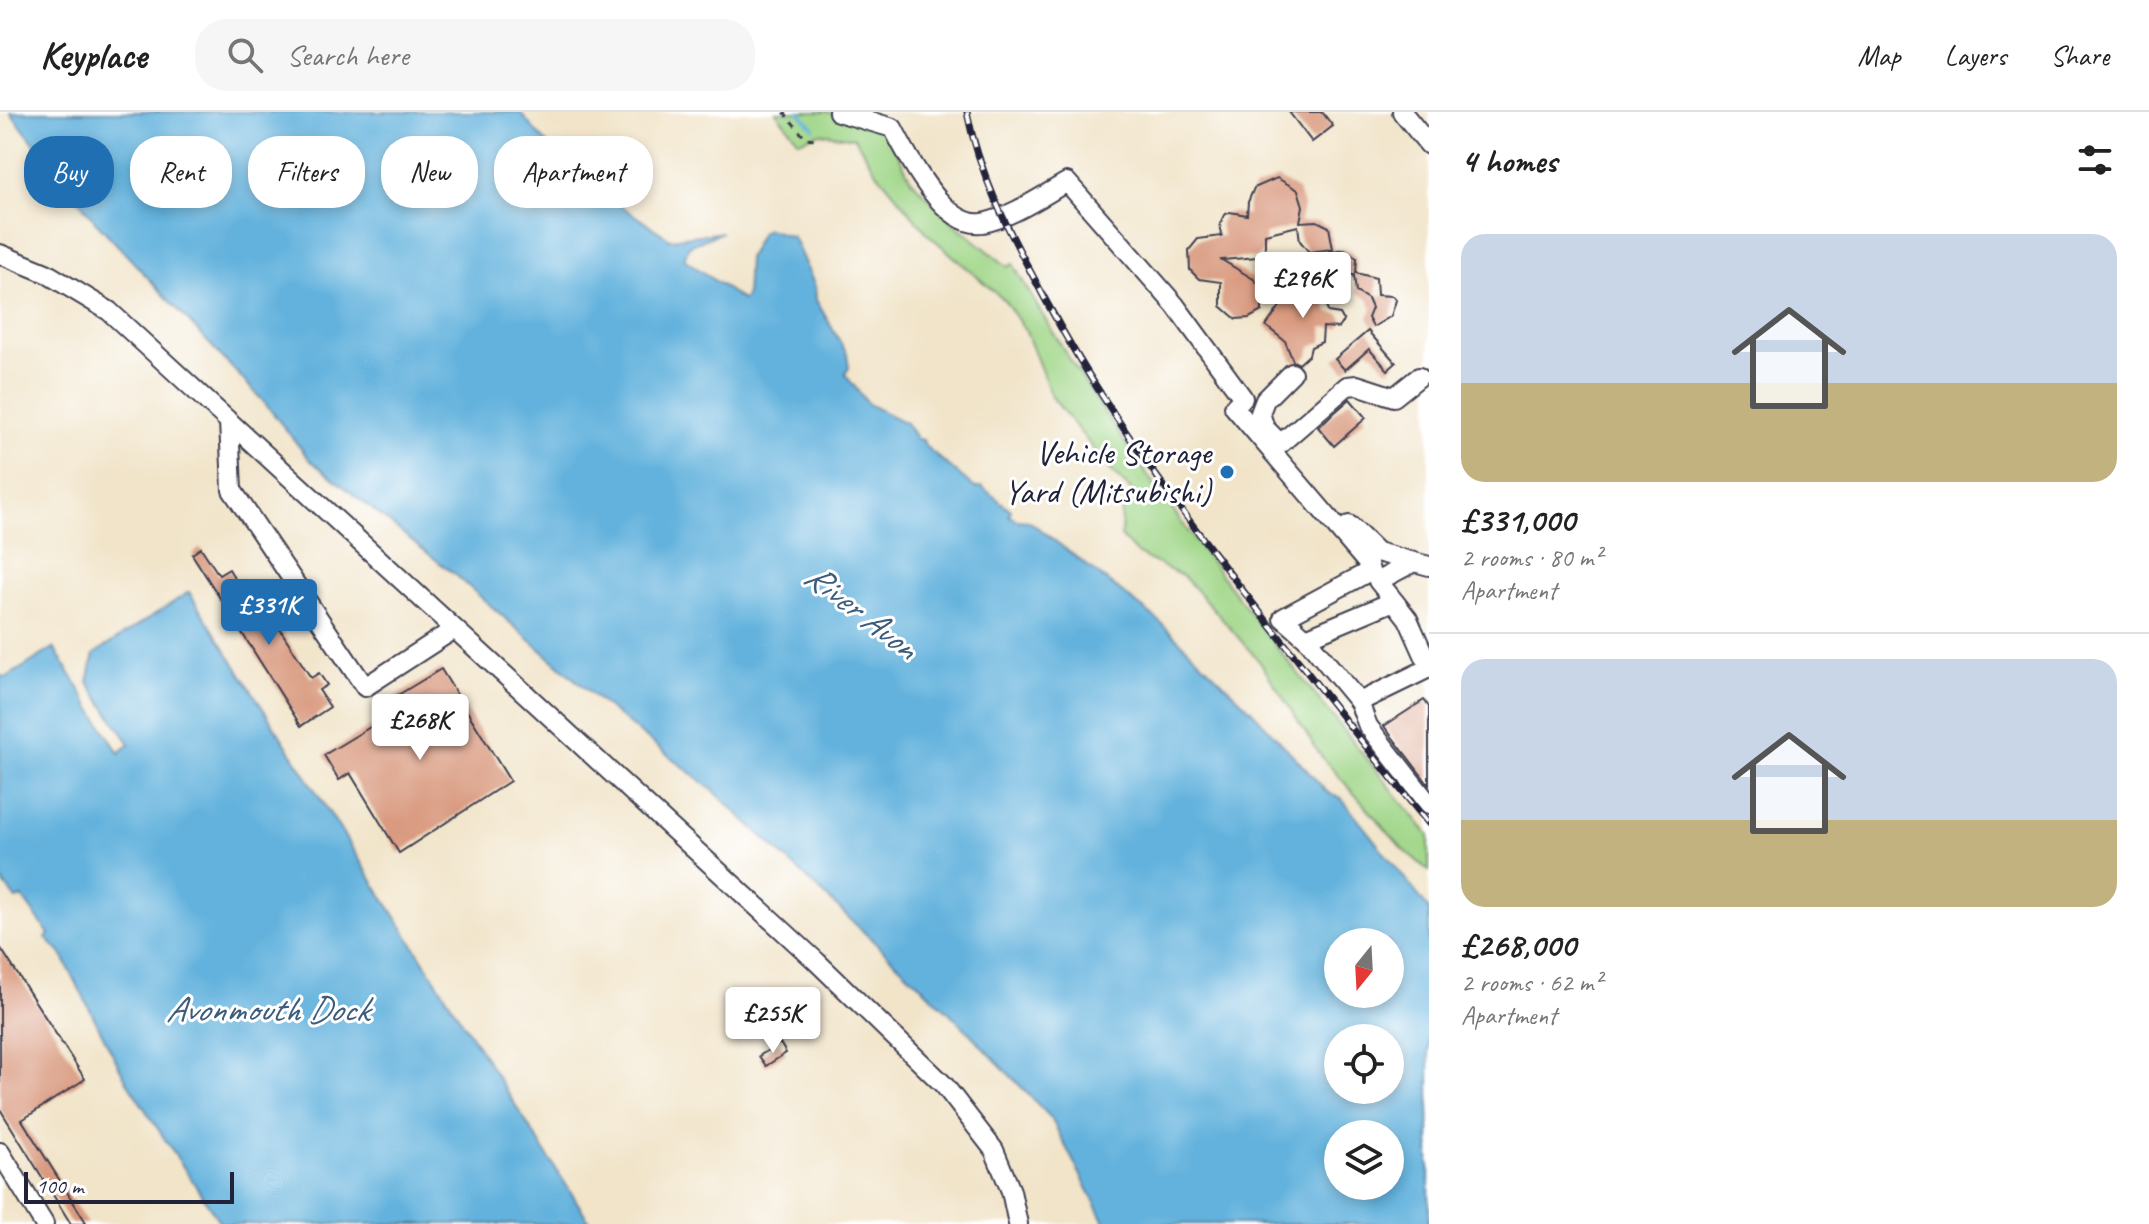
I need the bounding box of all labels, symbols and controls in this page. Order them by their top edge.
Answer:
search box [195,19,755,91]
text: Keyplace [40,32,147,79]
icon: search [223,33,267,77]
text: Search here [287,36,409,74]
text: Map [1858,38,1901,73]
text: Layers [1945,38,2006,73]
text: Share [2050,38,2109,73]
chip: Buy [24,136,114,208]
chip: Rent [130,136,232,208]
chip: Filters [248,136,365,208]
chip: New [381,136,478,208]
chip: Apartment [494,136,653,208]
icon: filters [2073,138,2117,182]
text: 4 homes [1461,139,1557,182]
pin: £296K [1247,252,1359,320]
text: £296K [1273,261,1333,294]
icon: home [1717,286,1861,430]
place label: Vehicle Storage Yard (Mitsubishi) [1004,431,1213,513]
marker: Vehicle Storage Yard (Mitsubishi) [1218,463,1236,481]
text: £331,000 [1461,498,1575,541]
text: 2 rooms · 80 m² [1461,541,1602,574]
water label: River Avon [796,552,929,671]
text: Apartment [1461,574,1557,607]
pin: £331K [213,579,325,647]
text: £331K [239,588,299,621]
pin: £268K [364,694,476,762]
text: £268K [390,703,450,736]
icon: home [1717,711,1861,855]
text: £268,000 [1461,923,1576,966]
north arrow [1324,928,1404,1008]
map controls [1324,928,1404,1200]
text: 2 rooms · 62 m² [1461,966,1602,999]
water label: Avonmouth Dock [166,986,374,1032]
pin: £255K [717,987,829,1055]
text: £255K [743,996,803,1029]
text: Apartment [1461,999,1557,1032]
button: locate [1324,1024,1404,1104]
button: layers [1324,1120,1404,1200]
scale bar [24,1168,234,1204]
text: 100 m [36,1172,83,1200]

